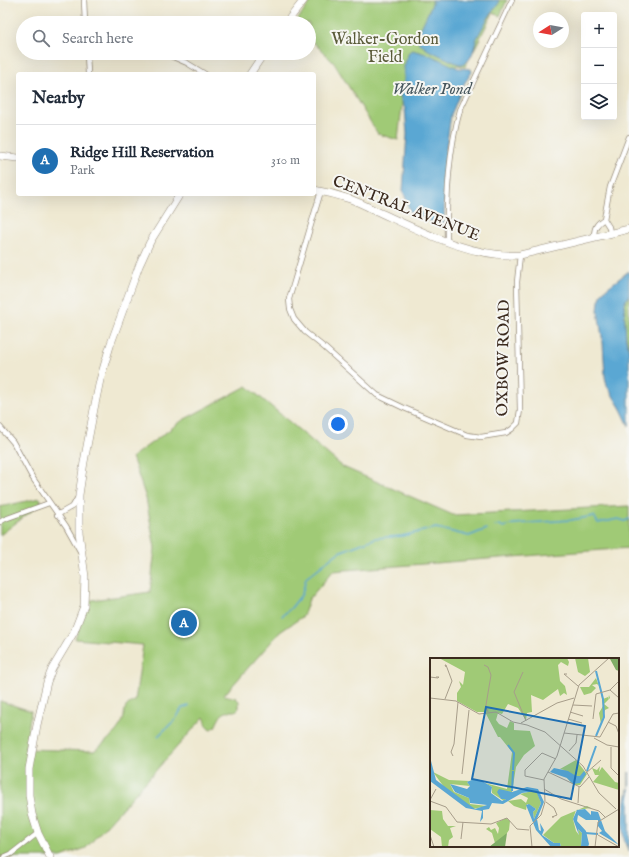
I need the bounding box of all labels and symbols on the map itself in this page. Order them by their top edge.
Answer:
north arrow [533,12,569,48]
park label: Walker-Gordon Field [331,30,439,68]
water label: Walker Pond [392,79,473,100]
street label: CENTRAL AVENUE [330,172,482,246]
street label: OXBOW ROAD [493,299,515,417]
your location [328,414,348,434]
pin: A [171,608,197,638]
inset map [430,658,619,847]

